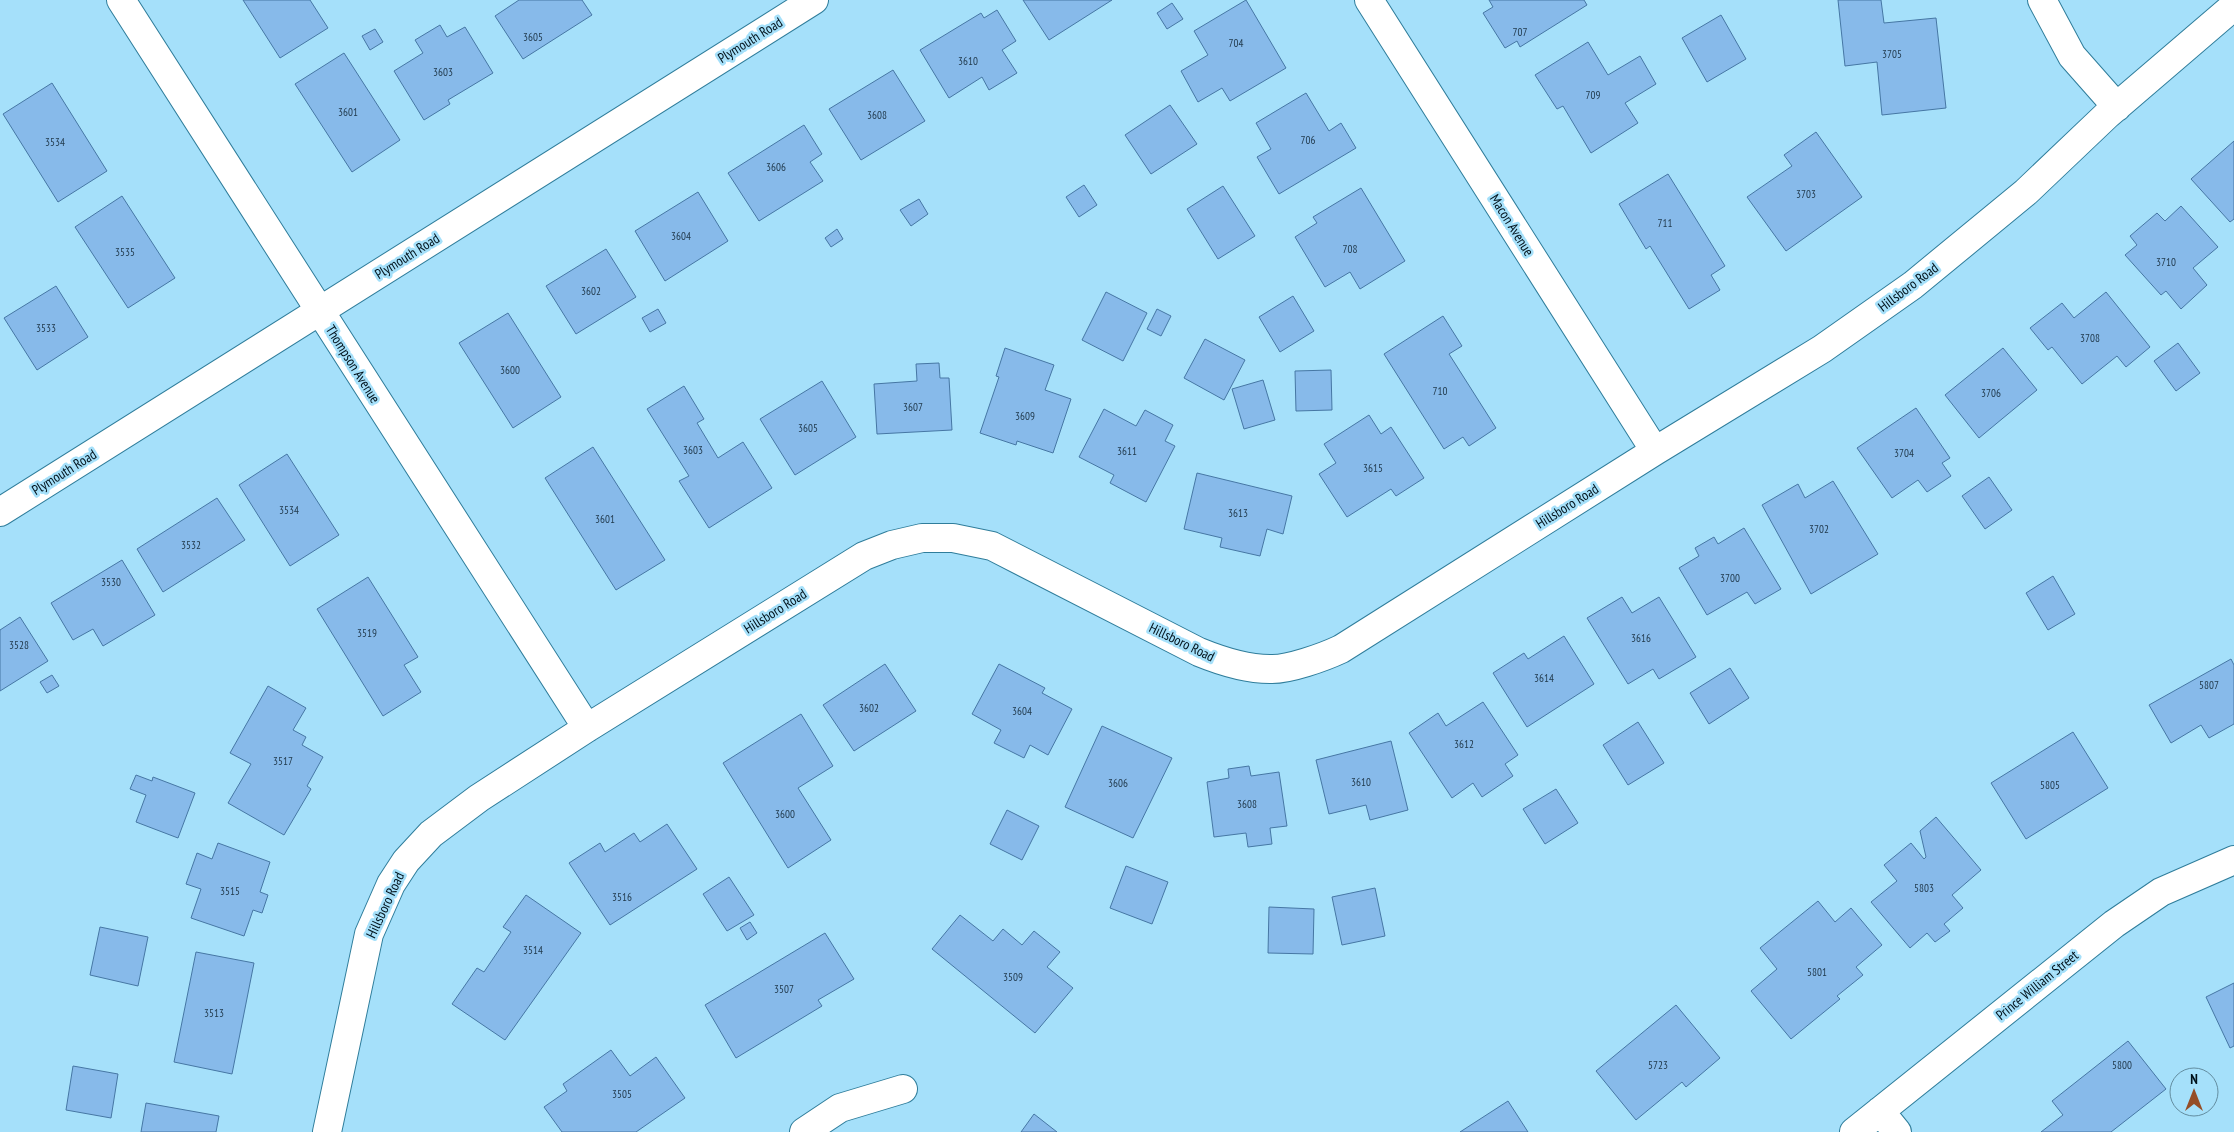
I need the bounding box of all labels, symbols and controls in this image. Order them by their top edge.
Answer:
street label: Plymouth Road [714,13,786,67]
house number: 707 [1513,25,1527,39]
house number: 3605 [523,30,543,44]
house number: 704 [1229,36,1243,50]
house number: 3705 [1882,47,1902,61]
house number: 3610 [958,54,978,68]
house number: 3603 [433,65,453,79]
house number: 709 [1586,88,1600,102]
house number: 3601 [338,105,358,119]
house number: 3608 [867,108,887,122]
house number: 706 [1301,133,1315,147]
house number: 3534 [45,135,65,149]
house number: 3606 [766,160,786,174]
house number: 3703 [1796,187,1816,201]
street label: Macon Avenue [1486,191,1538,259]
house number: 711 [1658,216,1672,230]
street label: Plymouth Road [371,229,443,283]
house number: 3604 [671,229,691,243]
house number: 708 [1343,242,1357,256]
house number: 3535 [115,245,135,259]
house number: 3710 [2156,255,2176,269]
street label: Hillsboro Road [1874,259,1942,315]
house number: 3602 [581,284,601,298]
house number: 3533 [36,321,56,335]
street label: Thompson Avenue [322,322,384,407]
house number: 3708 [2080,331,2100,345]
house number: 3600 [500,363,520,377]
house number: 710 [1433,384,1447,398]
house number: 3706 [1981,386,2001,400]
house number: 3607 [903,400,923,414]
house number: 3609 [1015,409,1035,423]
house number: 3605 [798,421,818,435]
house number: 3603 [683,443,703,457]
house number: 3611 [1117,444,1137,458]
street label: Plymouth Road [28,445,100,499]
house number: 3704 [1894,446,1914,460]
house number: 3615 [1363,461,1383,475]
street label: Hillsboro Road [1532,480,1602,532]
house number: 3534 [279,503,299,517]
house number: 3613 [1228,506,1248,520]
house number: 3601 [595,512,615,526]
house number: 3702 [1809,522,1829,536]
house number: 3532 [181,538,201,552]
house number: 3700 [1720,571,1740,585]
house number: 3530 [101,575,121,589]
street label: Hillsboro Road [740,585,810,637]
street label: Hillsboro Road [1146,618,1218,666]
house number: 3519 [357,626,377,640]
house number: 3616 [1631,631,1651,645]
house number: 3528 [9,638,29,652]
house number: 3614 [1534,671,1554,685]
house number: 5807 [2199,678,2219,692]
house number: 3602 [859,701,879,715]
house number: 3604 [1012,704,1032,718]
house number: 3612 [1454,737,1474,751]
house number: 3517 [273,754,293,768]
house number: 3610 [1351,775,1371,789]
house number: 3606 [1108,776,1128,790]
house number: 5805 [2040,778,2060,792]
house number: 3608 [1237,797,1257,811]
house number: 3600 [775,807,795,821]
street label: Hillsboro Road [362,869,408,941]
house number: 5803 [1914,881,1934,895]
house number: 3515 [220,884,240,898]
house number: 3516 [612,890,632,904]
house number: 3514 [523,943,543,957]
street label: Prince William Street [1992,946,2082,1024]
house number: 5801 [1807,965,1827,979]
house number: 3509 [1003,970,1023,984]
house number: 3507 [774,982,794,996]
house number: 3513 [204,1006,224,1020]
house number: 5723 [1648,1058,1668,1072]
house number: 5800 [2112,1058,2132,1072]
north arrow [2169,1067,2219,1117]
text: N [2190,1070,2198,1088]
house number: 3505 [612,1087,632,1101]

